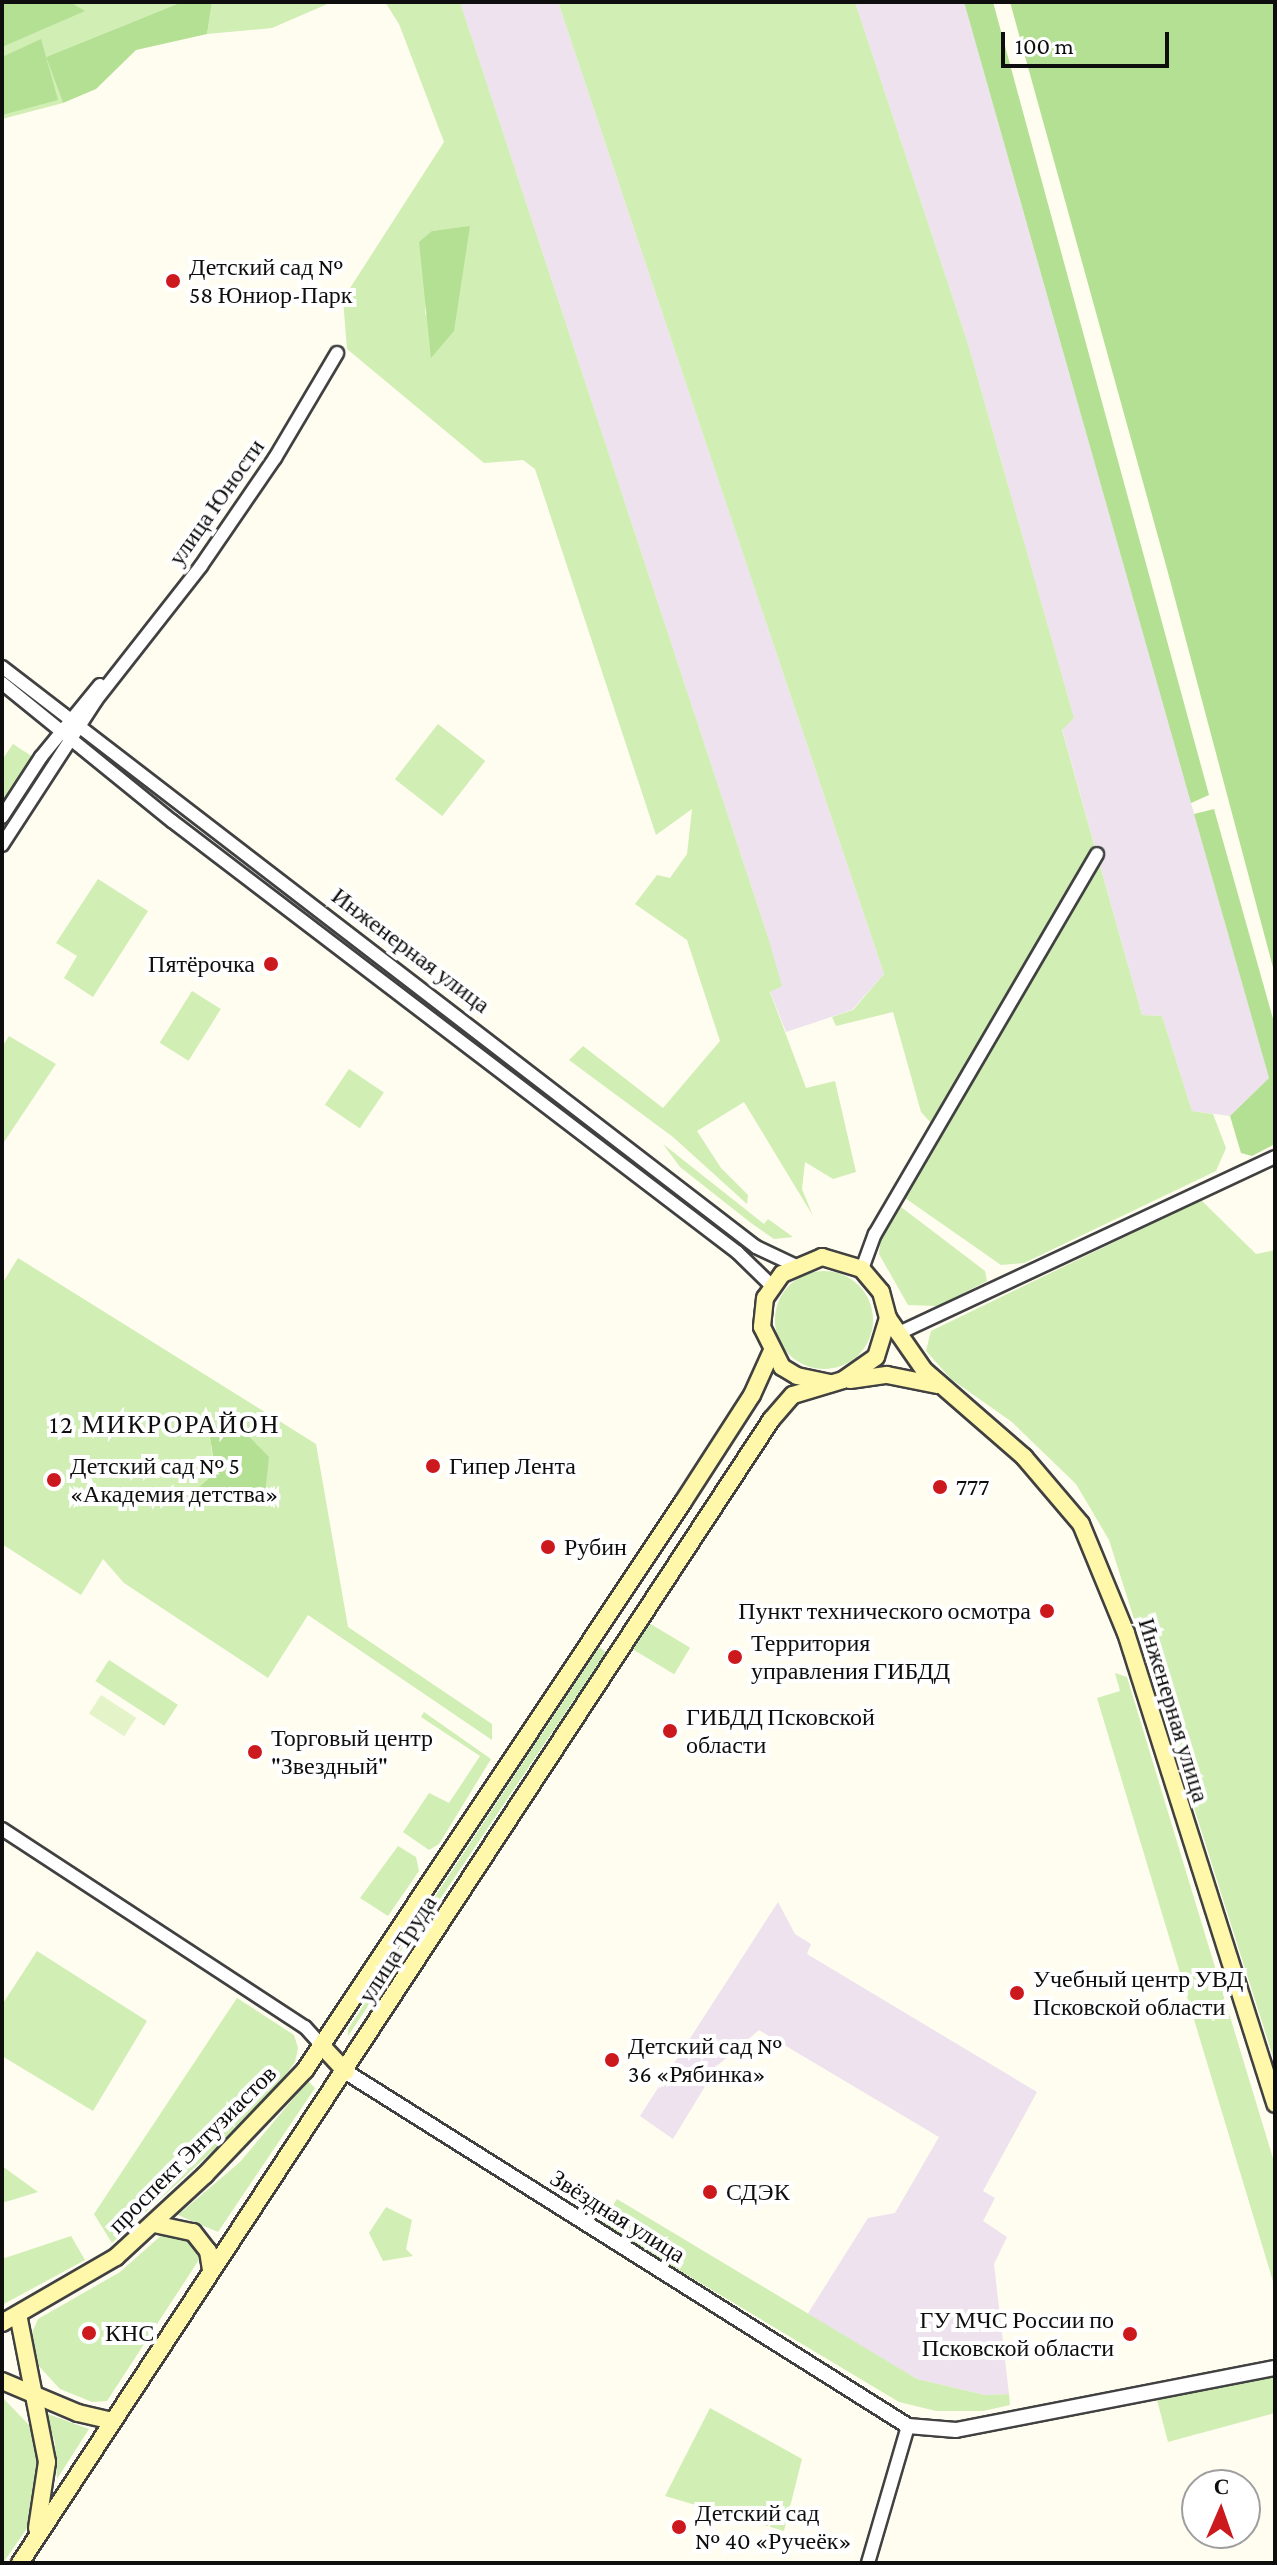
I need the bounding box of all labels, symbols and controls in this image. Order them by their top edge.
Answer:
scale bar [1005,16,1173,66]
text: 100 m [1015,32,1074,59]
place label: Детский сад № 58 Юниор-Парк [189,253,352,309]
marker: Детский сад № 58 Юниор-Парк [164,272,182,290]
street label: улица Юности [162,433,270,571]
street label: Инженерная улица [326,881,496,1019]
place label: Пятёрочка [148,950,255,978]
marker: Пятёрочка [262,955,280,973]
district label: 12 МИКРОРАЙОН [50,1409,280,1441]
place label: Детский сад № 5 «Академия детства» [70,1452,278,1508]
place label: Гипер Лента [449,1452,576,1480]
marker: Гипер Лента [424,1457,442,1475]
marker: Детский сад № 5 «Академия детства» [45,1471,63,1489]
place label: 777 [956,1473,989,1501]
marker: 777 [931,1478,949,1496]
place label: Рубин [564,1533,627,1561]
marker: Рубин [539,1538,557,1556]
place label: Пункт технического осмотра [738,1597,1031,1625]
marker: Пункт технического осмотра [1038,1602,1056,1620]
street label: Инженерная улица [1132,1615,1216,1805]
place label: Территория управления ГИБДД [751,1629,950,1685]
marker: Территория управления ГИБДД [726,1648,744,1666]
place label: ГИБДД Псковской области [686,1703,875,1759]
marker: ГИБДД Псковской области [661,1722,679,1740]
place label: Торговый центр "Звездный" [271,1724,433,1780]
marker: Торговый центр "Звездный" [246,1743,264,1761]
street label: улица Труда [352,1890,442,2008]
place label: Учебный центр УВД Псковской области [1033,1965,1243,2021]
marker: Учебный центр УВД Псковской области [1008,1984,1026,2002]
place label: Детский сад № 36 «Рябинка» [628,2032,782,2088]
marker: Детский сад № 36 «Рябинка» [603,2051,621,2069]
street label: проспект Энтузиастов [102,2059,282,2239]
street label: Звёздная улица [545,2163,691,2269]
place label: СДЭК [726,2178,790,2206]
marker: СДЭК [701,2183,719,2201]
place label: ГУ МЧС России по Псковской области [920,2306,1114,2362]
place label: КНС [105,2319,154,2347]
marker: КНС [80,2324,98,2342]
marker: ГУ МЧС России по Псковской области [1121,2325,1139,2343]
north arrow [1181,2469,1261,2549]
text: С [1213,2474,1230,2499]
place label: Детский сад № 40 «Ручеёк» [695,2499,851,2555]
marker: Детский сад № 40 «Ручеёк» [670,2518,688,2536]

